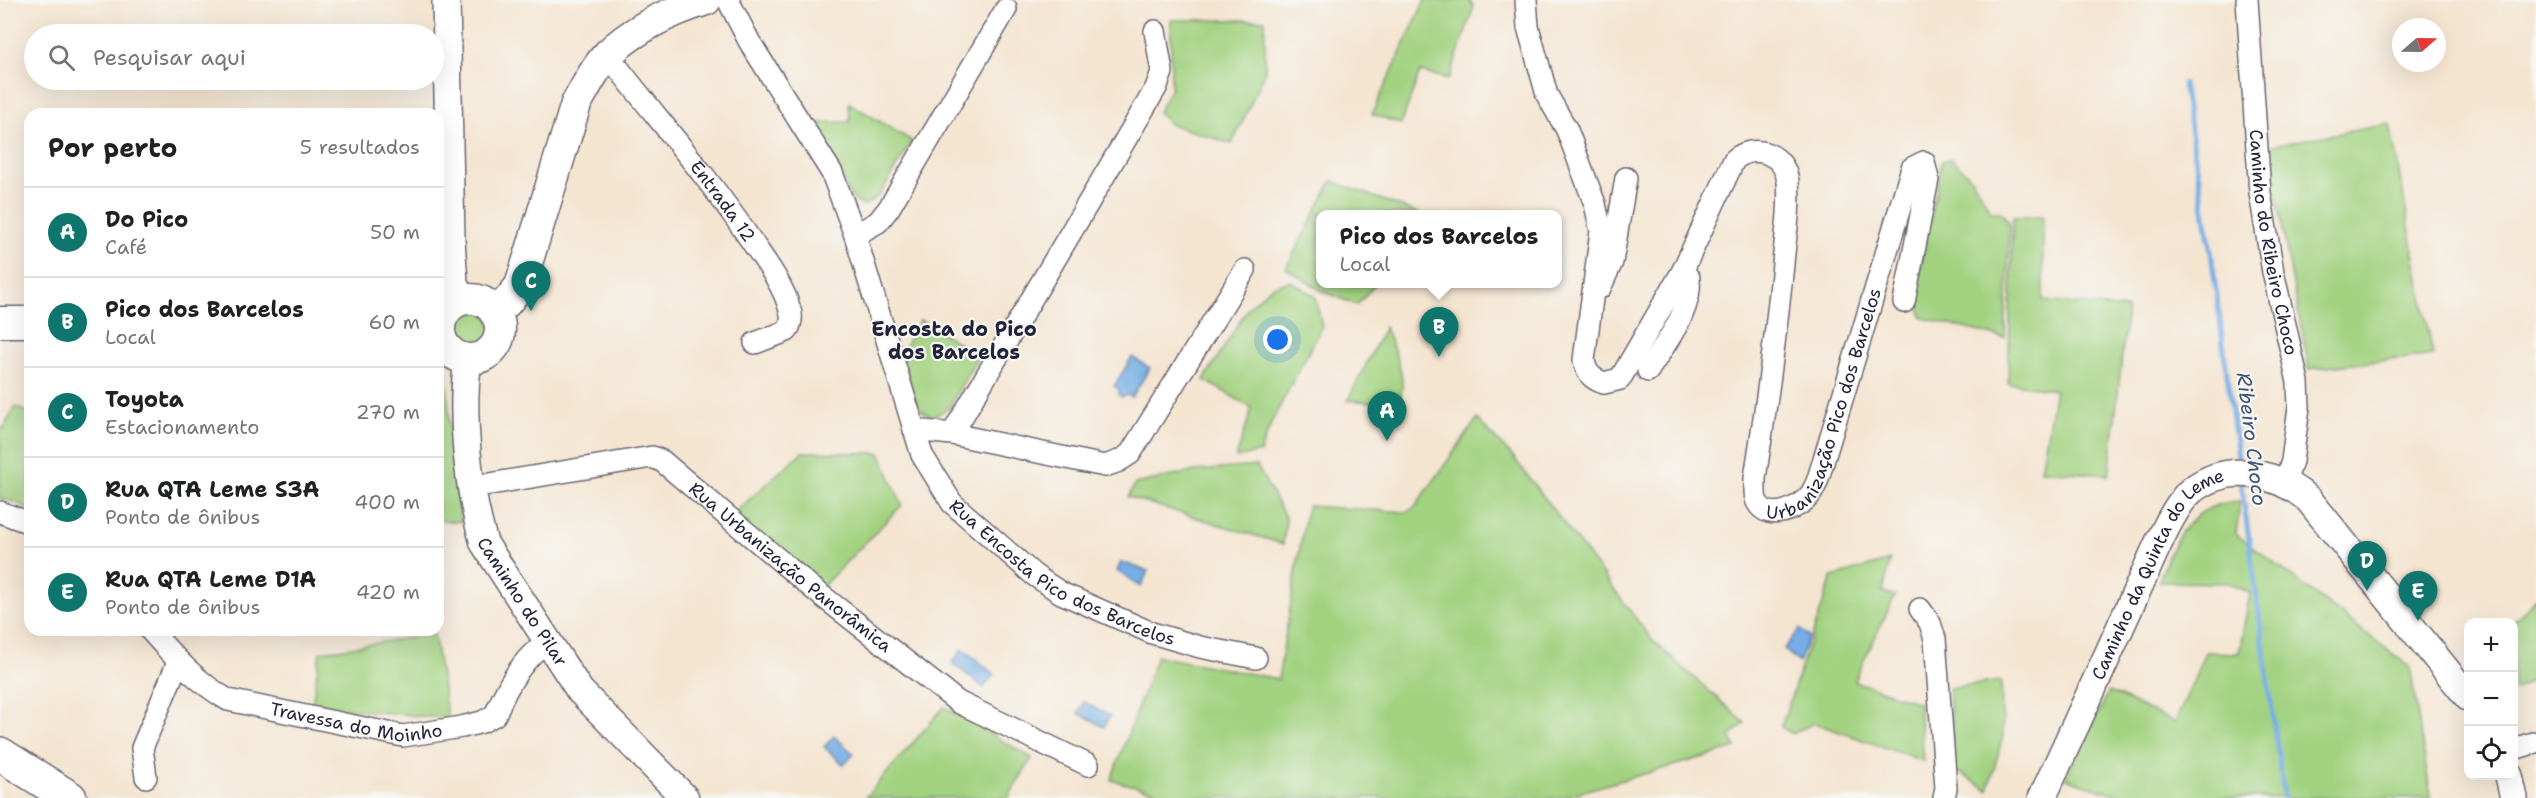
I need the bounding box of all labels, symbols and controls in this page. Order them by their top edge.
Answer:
north arrow [2392,18,2446,72]
search box [24,24,444,90]
icon: search [45,41,78,74]
text: Pesquisar aqui [93,43,246,72]
street label: Caminho do Ribeiro Choco [2244,128,2304,357]
text: Por perto [48,130,177,165]
text: 5 resultados [300,134,420,160]
street label: Entrada 12 [685,156,761,247]
text: Do Pico [105,205,188,234]
popup [1316,210,1562,288]
text: A [60,219,75,245]
text: 50 m [370,219,420,245]
text: Pico dos Barcelos [1340,222,1538,251]
text: Café [105,234,147,260]
text: Local [1340,251,1390,277]
pin: C [512,262,550,311]
street label: Urbanização Pico dos Barcelos [1765,285,1887,525]
text: Pico dos Barcelos [105,295,304,324]
pin: B [1420,308,1458,357]
text: B [61,309,74,335]
text: 60 m [368,309,420,335]
district label: Encosta do Pico dos Barcelos [871,316,1037,365]
text: Local [105,324,156,350]
your location [1263,325,1292,354]
water label: Ribeiro Choco [2231,371,2273,507]
text: Toyota [105,385,184,414]
pin: A [1368,392,1406,441]
text: C [61,399,74,425]
text: 270 m [356,399,420,425]
text: Estacionamento [105,414,259,440]
street label: Caminho da Quinta do Leme [2086,464,2227,684]
text: Rua QTA Leme S3A [105,475,319,504]
street label: Rua Urbanização Panorâmica [684,477,897,658]
text: D [60,489,75,515]
text: 400 m [354,489,420,515]
street label: Rua Encosta Pico dos Barcelos [944,494,1178,651]
text: Ponto de ônibus [105,504,260,530]
street label: Caminho do Pilar [471,533,573,671]
pin: D [2348,542,2386,591]
text: Rua QTA Leme D1A [105,565,316,594]
pin: E [2398,572,2438,621]
text: E [61,579,74,605]
text: 420 m [356,579,420,605]
text: Ponto de ônibus [105,594,260,620]
map controls [2464,618,2518,780]
button: + [2464,618,2518,672]
button: − [2464,672,2518,726]
street label: Travessa do Moinho [268,697,444,748]
button: locate [2464,726,2518,780]

